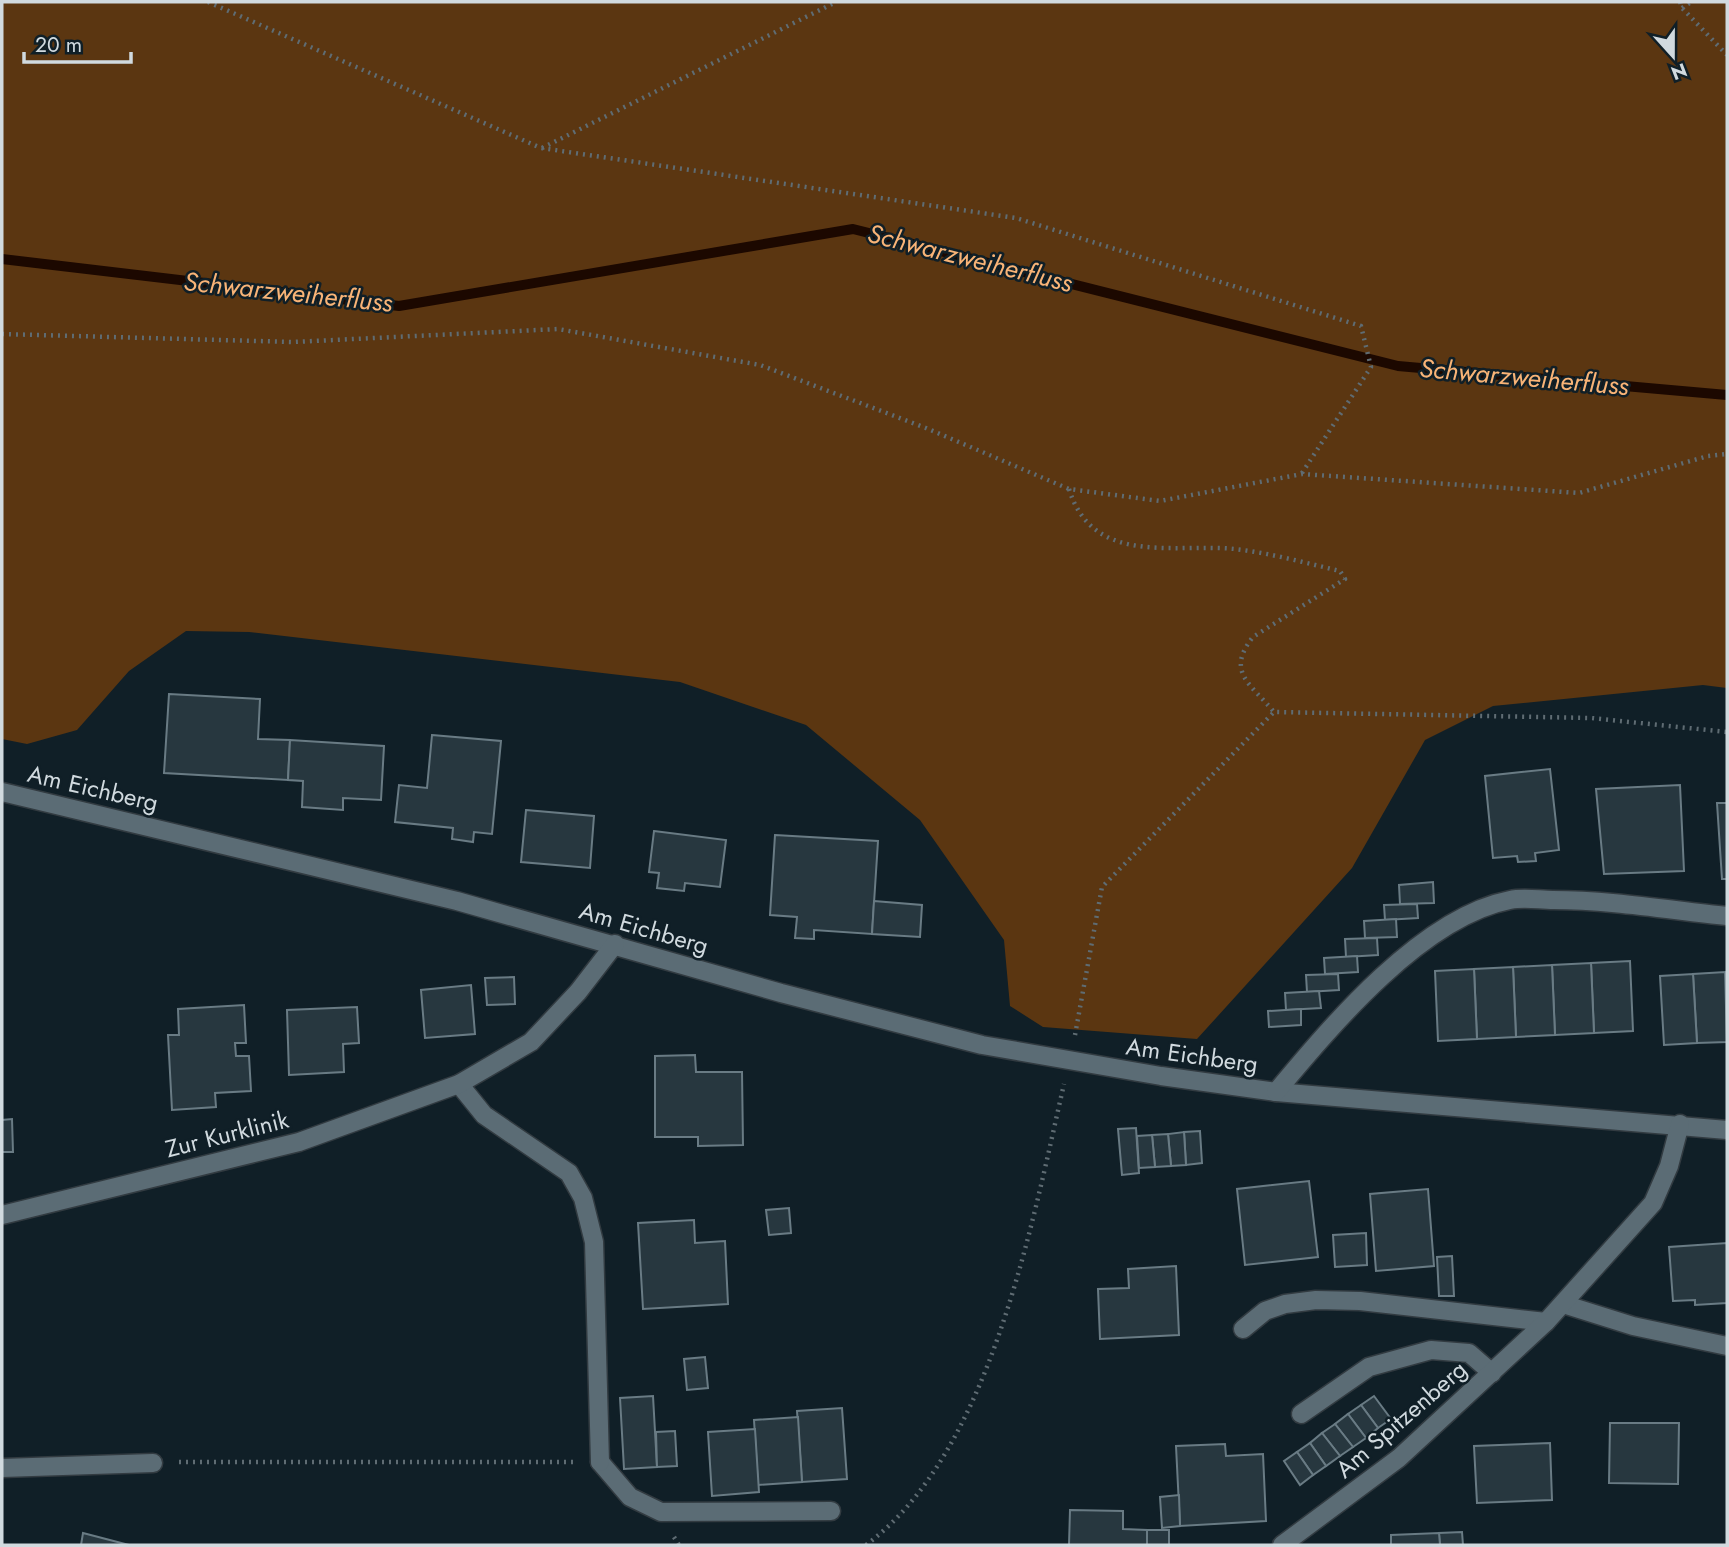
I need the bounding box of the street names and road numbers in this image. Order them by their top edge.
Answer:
street label: Am Eichberg [24,756,162,820]
street label: Am Eichberg [575,893,713,963]
street label: Am Eichberg [1124,1028,1260,1082]
street label: Zur Kurklinik [162,1102,293,1166]
street label: Am Spitzenberg [1328,1352,1474,1486]

